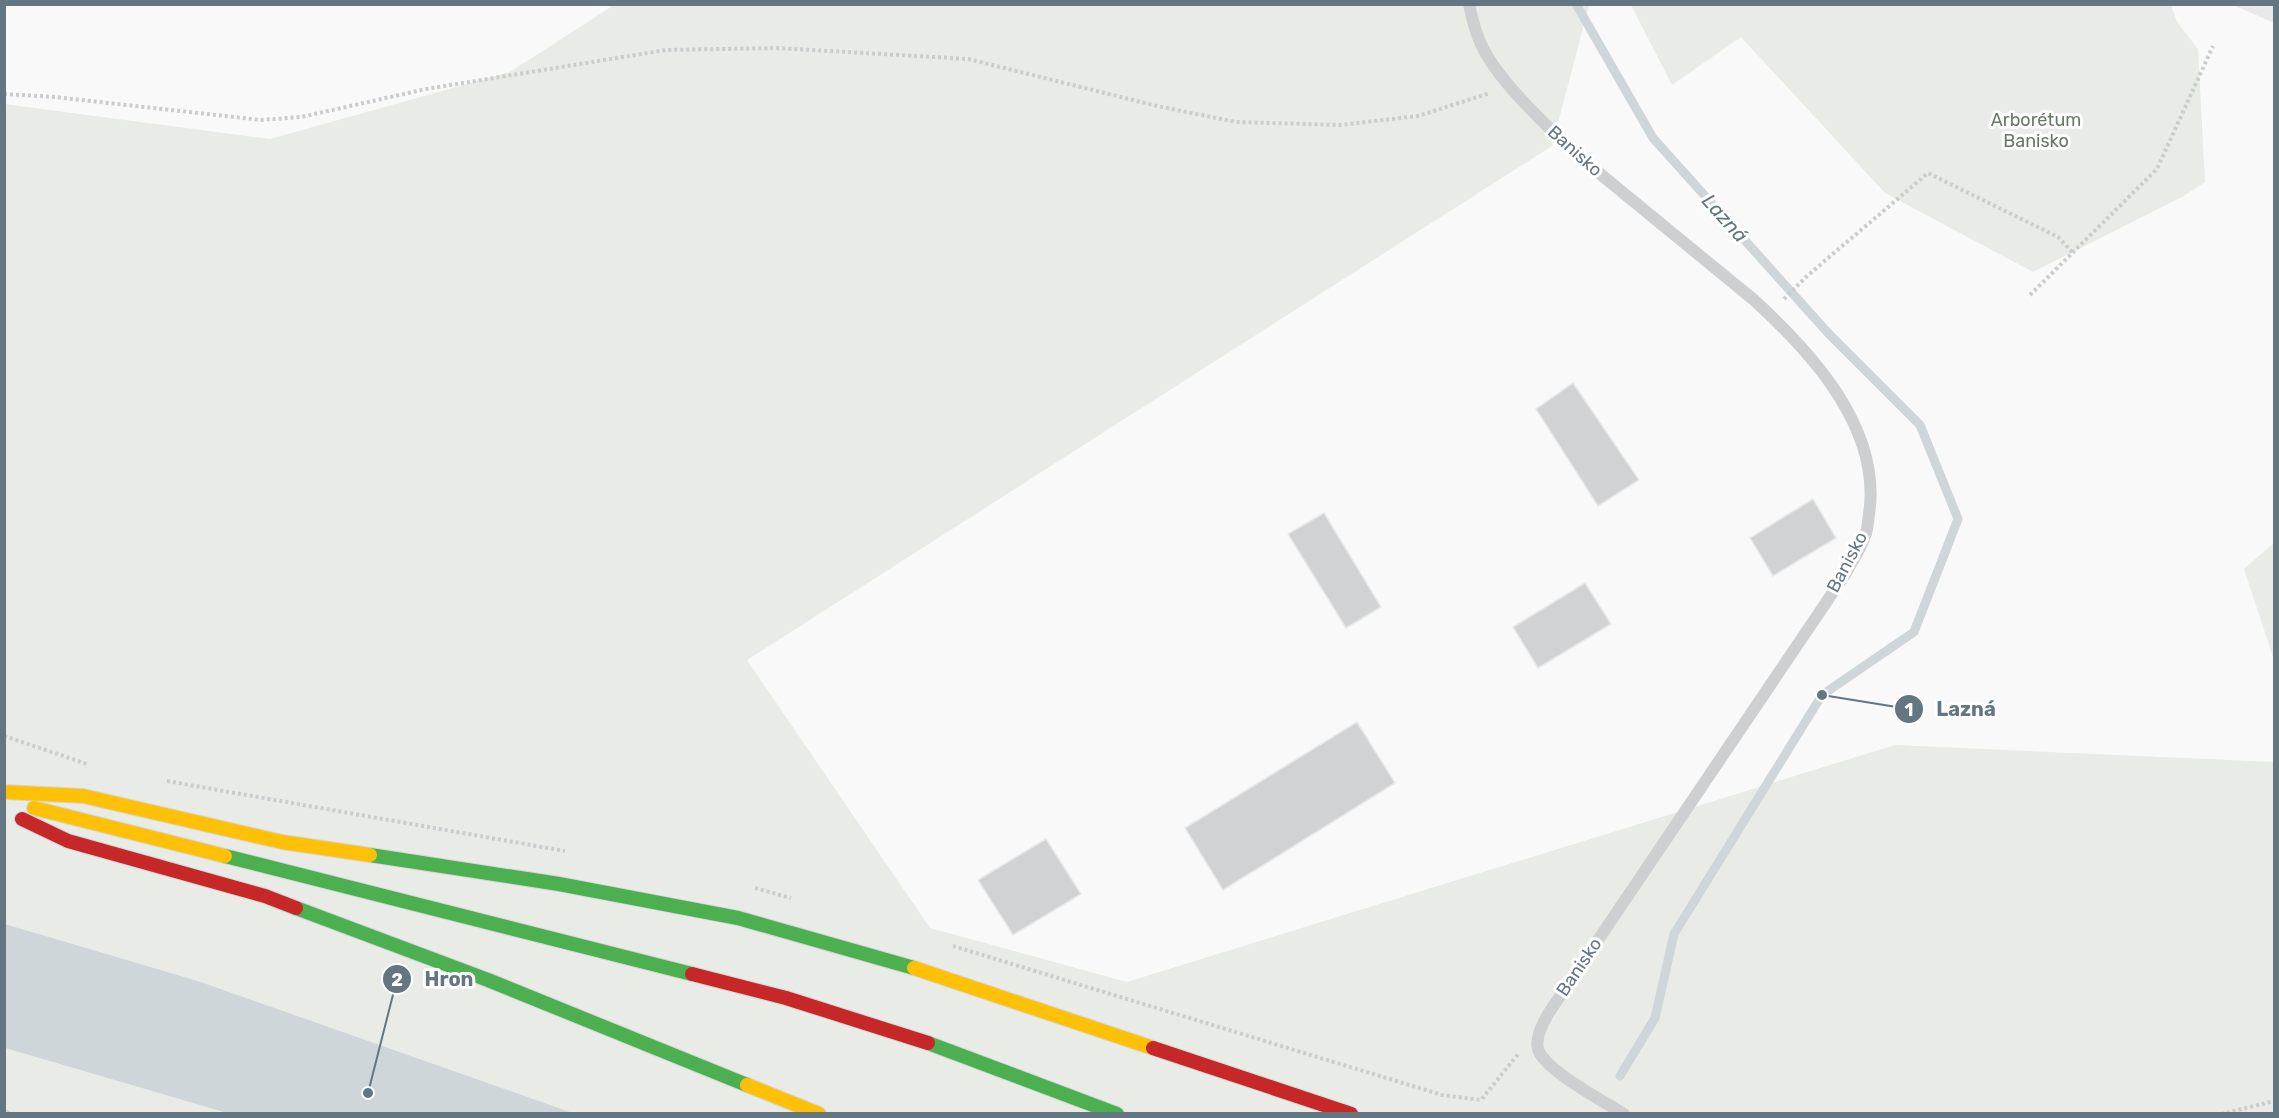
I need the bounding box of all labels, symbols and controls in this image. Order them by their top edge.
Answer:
park label: Arborétum Banisko [1991,109,2081,152]
street label: Banisko [1543,121,1607,181]
water label: Lazná [1697,189,1753,247]
street label: Banisko [1822,528,1872,596]
callout: Lazná [1894,690,2008,728]
text: Lazná [1936,697,1996,721]
text: 1 [1905,699,1913,721]
street label: Banisko [1552,934,1606,1000]
callout: Hron [382,960,485,998]
text: Hron [425,967,473,991]
text: 2 [391,969,403,991]

